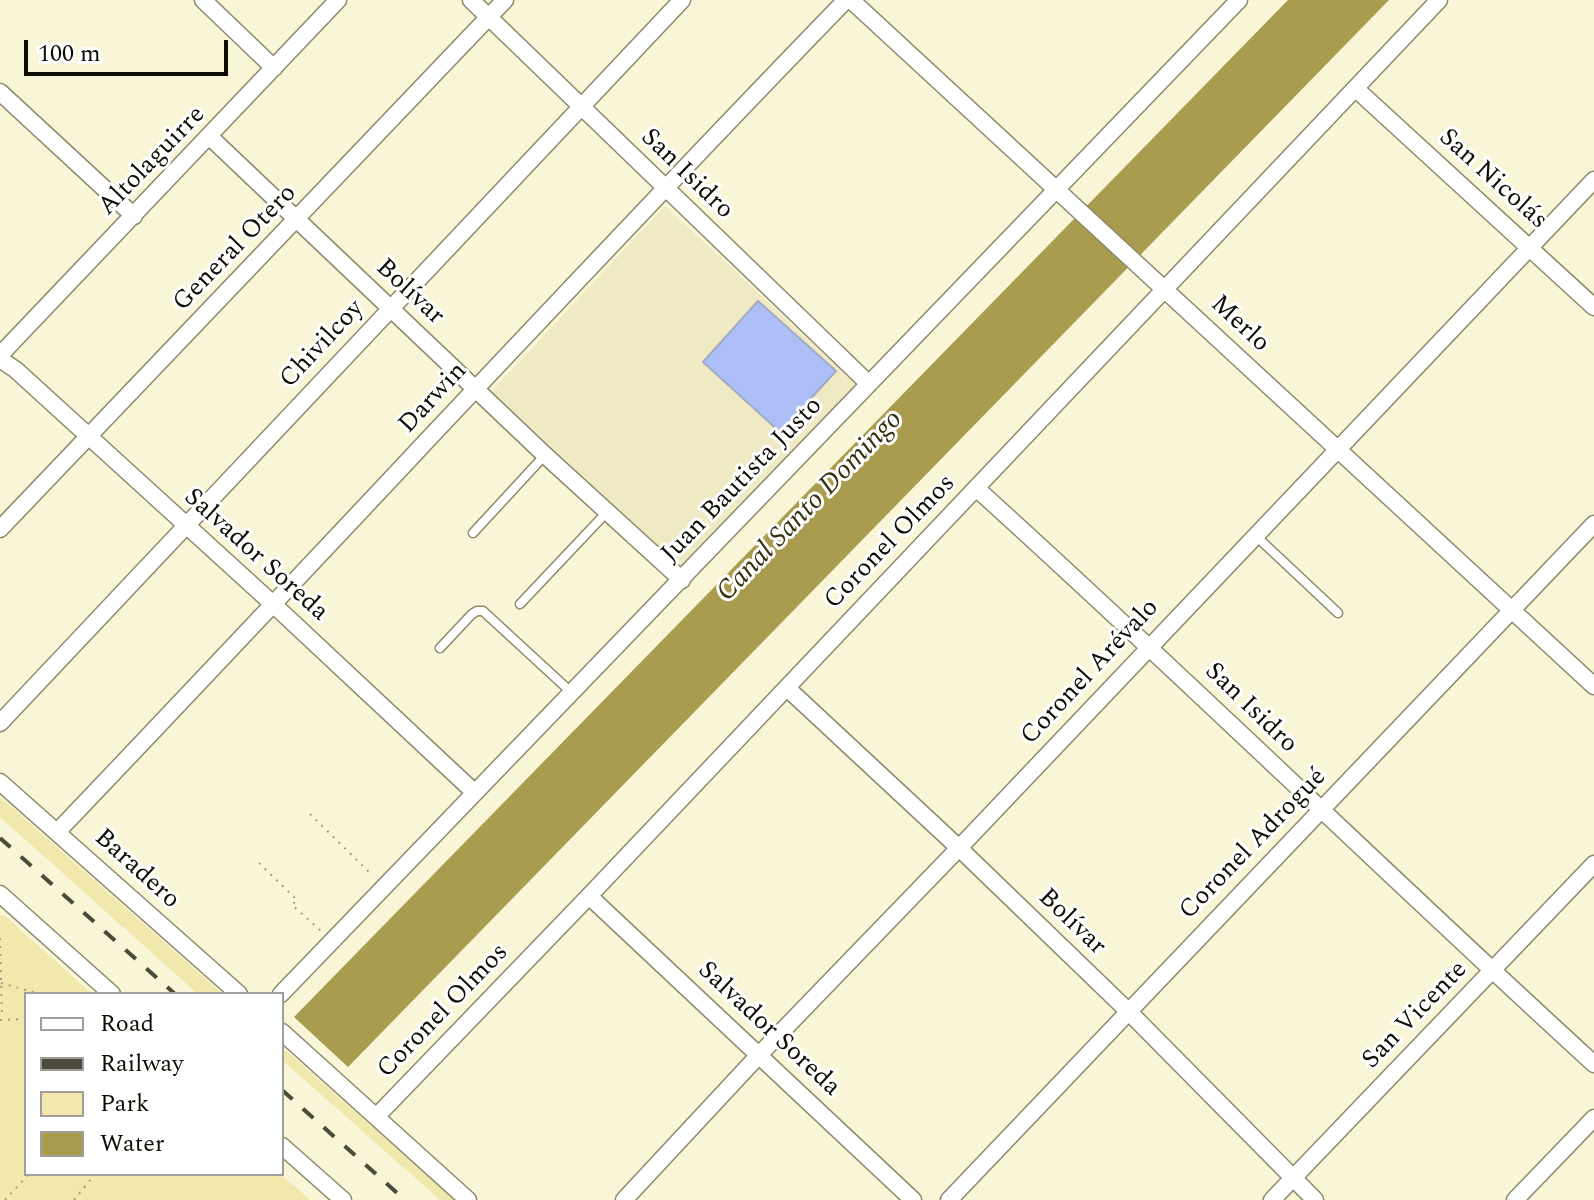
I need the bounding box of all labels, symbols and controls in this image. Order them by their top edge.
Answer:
scale bar [28,24,232,74]
text: 100 m [38,36,101,72]
street label: Altolaguirre [93,101,213,223]
street label: San Isidro [633,123,739,227]
street label: San Nicolás [1431,123,1553,237]
street label: General Otero [168,179,304,319]
street label: Bolívar [368,253,450,333]
street label: Merlo [1203,290,1275,360]
street label: Chivilcoy [274,294,372,396]
street label: Darwin [393,357,475,441]
street label: Juan Bautista Justo [656,392,830,570]
water label: Canal Santo Domingo [711,404,911,610]
street label: Coronel Olmos [819,469,963,617]
street label: Salvador Soreda [176,483,334,629]
street label: Coronel Arévalo [1015,594,1167,752]
street label: San Isidro [1197,657,1303,761]
street label: Coronel Adrogué [1174,763,1334,927]
street label: Baradero [87,823,185,917]
street label: Bolívar [1030,883,1112,963]
street label: Coronel Olmos [372,938,516,1086]
street label: Salvador Soreda [690,956,846,1104]
street label: San Vicente [1357,956,1475,1076]
legend [24,992,284,1176]
text: Road [100,1006,154,1042]
text: Railway [100,1046,184,1082]
text: Park [100,1086,150,1122]
text: Water [100,1126,164,1162]

